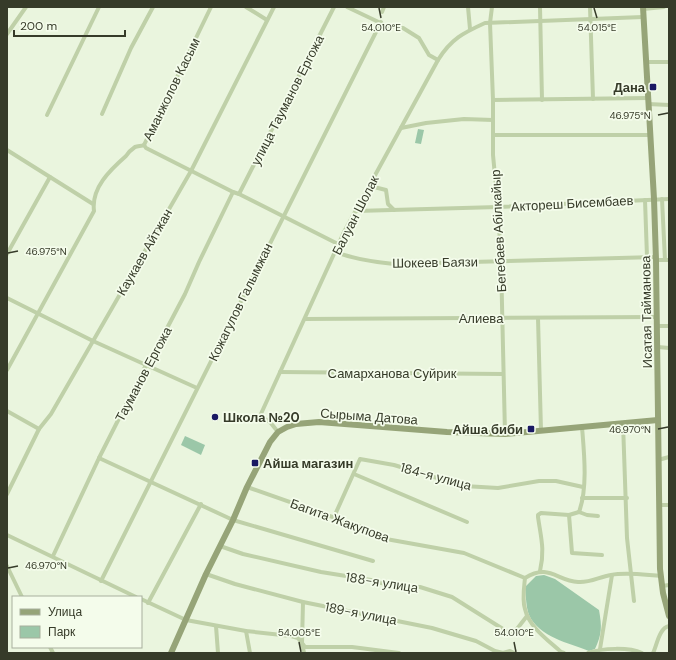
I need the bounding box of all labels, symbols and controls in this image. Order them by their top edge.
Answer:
scale bar [14,12,125,38]
text: 200 m [20,18,57,34]
text: 54.010°E [361,21,401,34]
text: 54.015°E [578,21,617,34]
street label: улица Тауманов Ергожа [247,31,328,168]
street label: Аманжолов Касым [139,35,204,144]
place label: Дана [613,79,646,96]
marker: Дана [648,82,658,92]
text: 46.975°N [609,109,651,122]
street label: Бегебаев Абілкайыр [487,169,510,293]
street label: Балуан Шолак [328,172,383,258]
street label: Актореш Бисембаев [510,192,634,215]
street label: Каукаев Айтжан [113,206,176,299]
street label: Кожагулов Галымжан [204,240,276,364]
text: 46.975°N [25,245,67,258]
street label: Шокеев Баязи [392,253,478,272]
street label: Исатая Тайманова [637,255,656,369]
street label: Алиева [459,310,504,327]
street label: Тауманов Ергожа [111,323,176,425]
street label: Самарханова Суйрик [328,365,457,382]
street label: Сырыма Датова [320,405,419,428]
place label: Школа №20 [223,409,300,426]
marker: Школа №20 [210,412,220,422]
place label: Айша биби [452,421,523,438]
text: 46.970°N [609,423,651,436]
marker: Айша биби [526,424,536,434]
place label: Айша магазин [263,455,353,472]
marker: Айша магазин [250,458,260,468]
street label: 184-я улица [398,459,474,494]
street label: Багита Жакупова [288,495,392,547]
text: 46.970°N [25,559,67,572]
street label: 188-я улица [344,568,420,597]
legend [12,596,142,648]
street label: 189-я улица [323,598,399,629]
text: Улица [48,604,82,620]
text: Парк [48,624,76,640]
text: 54.005°E [278,626,321,639]
text: 54.010°E [494,626,534,639]

